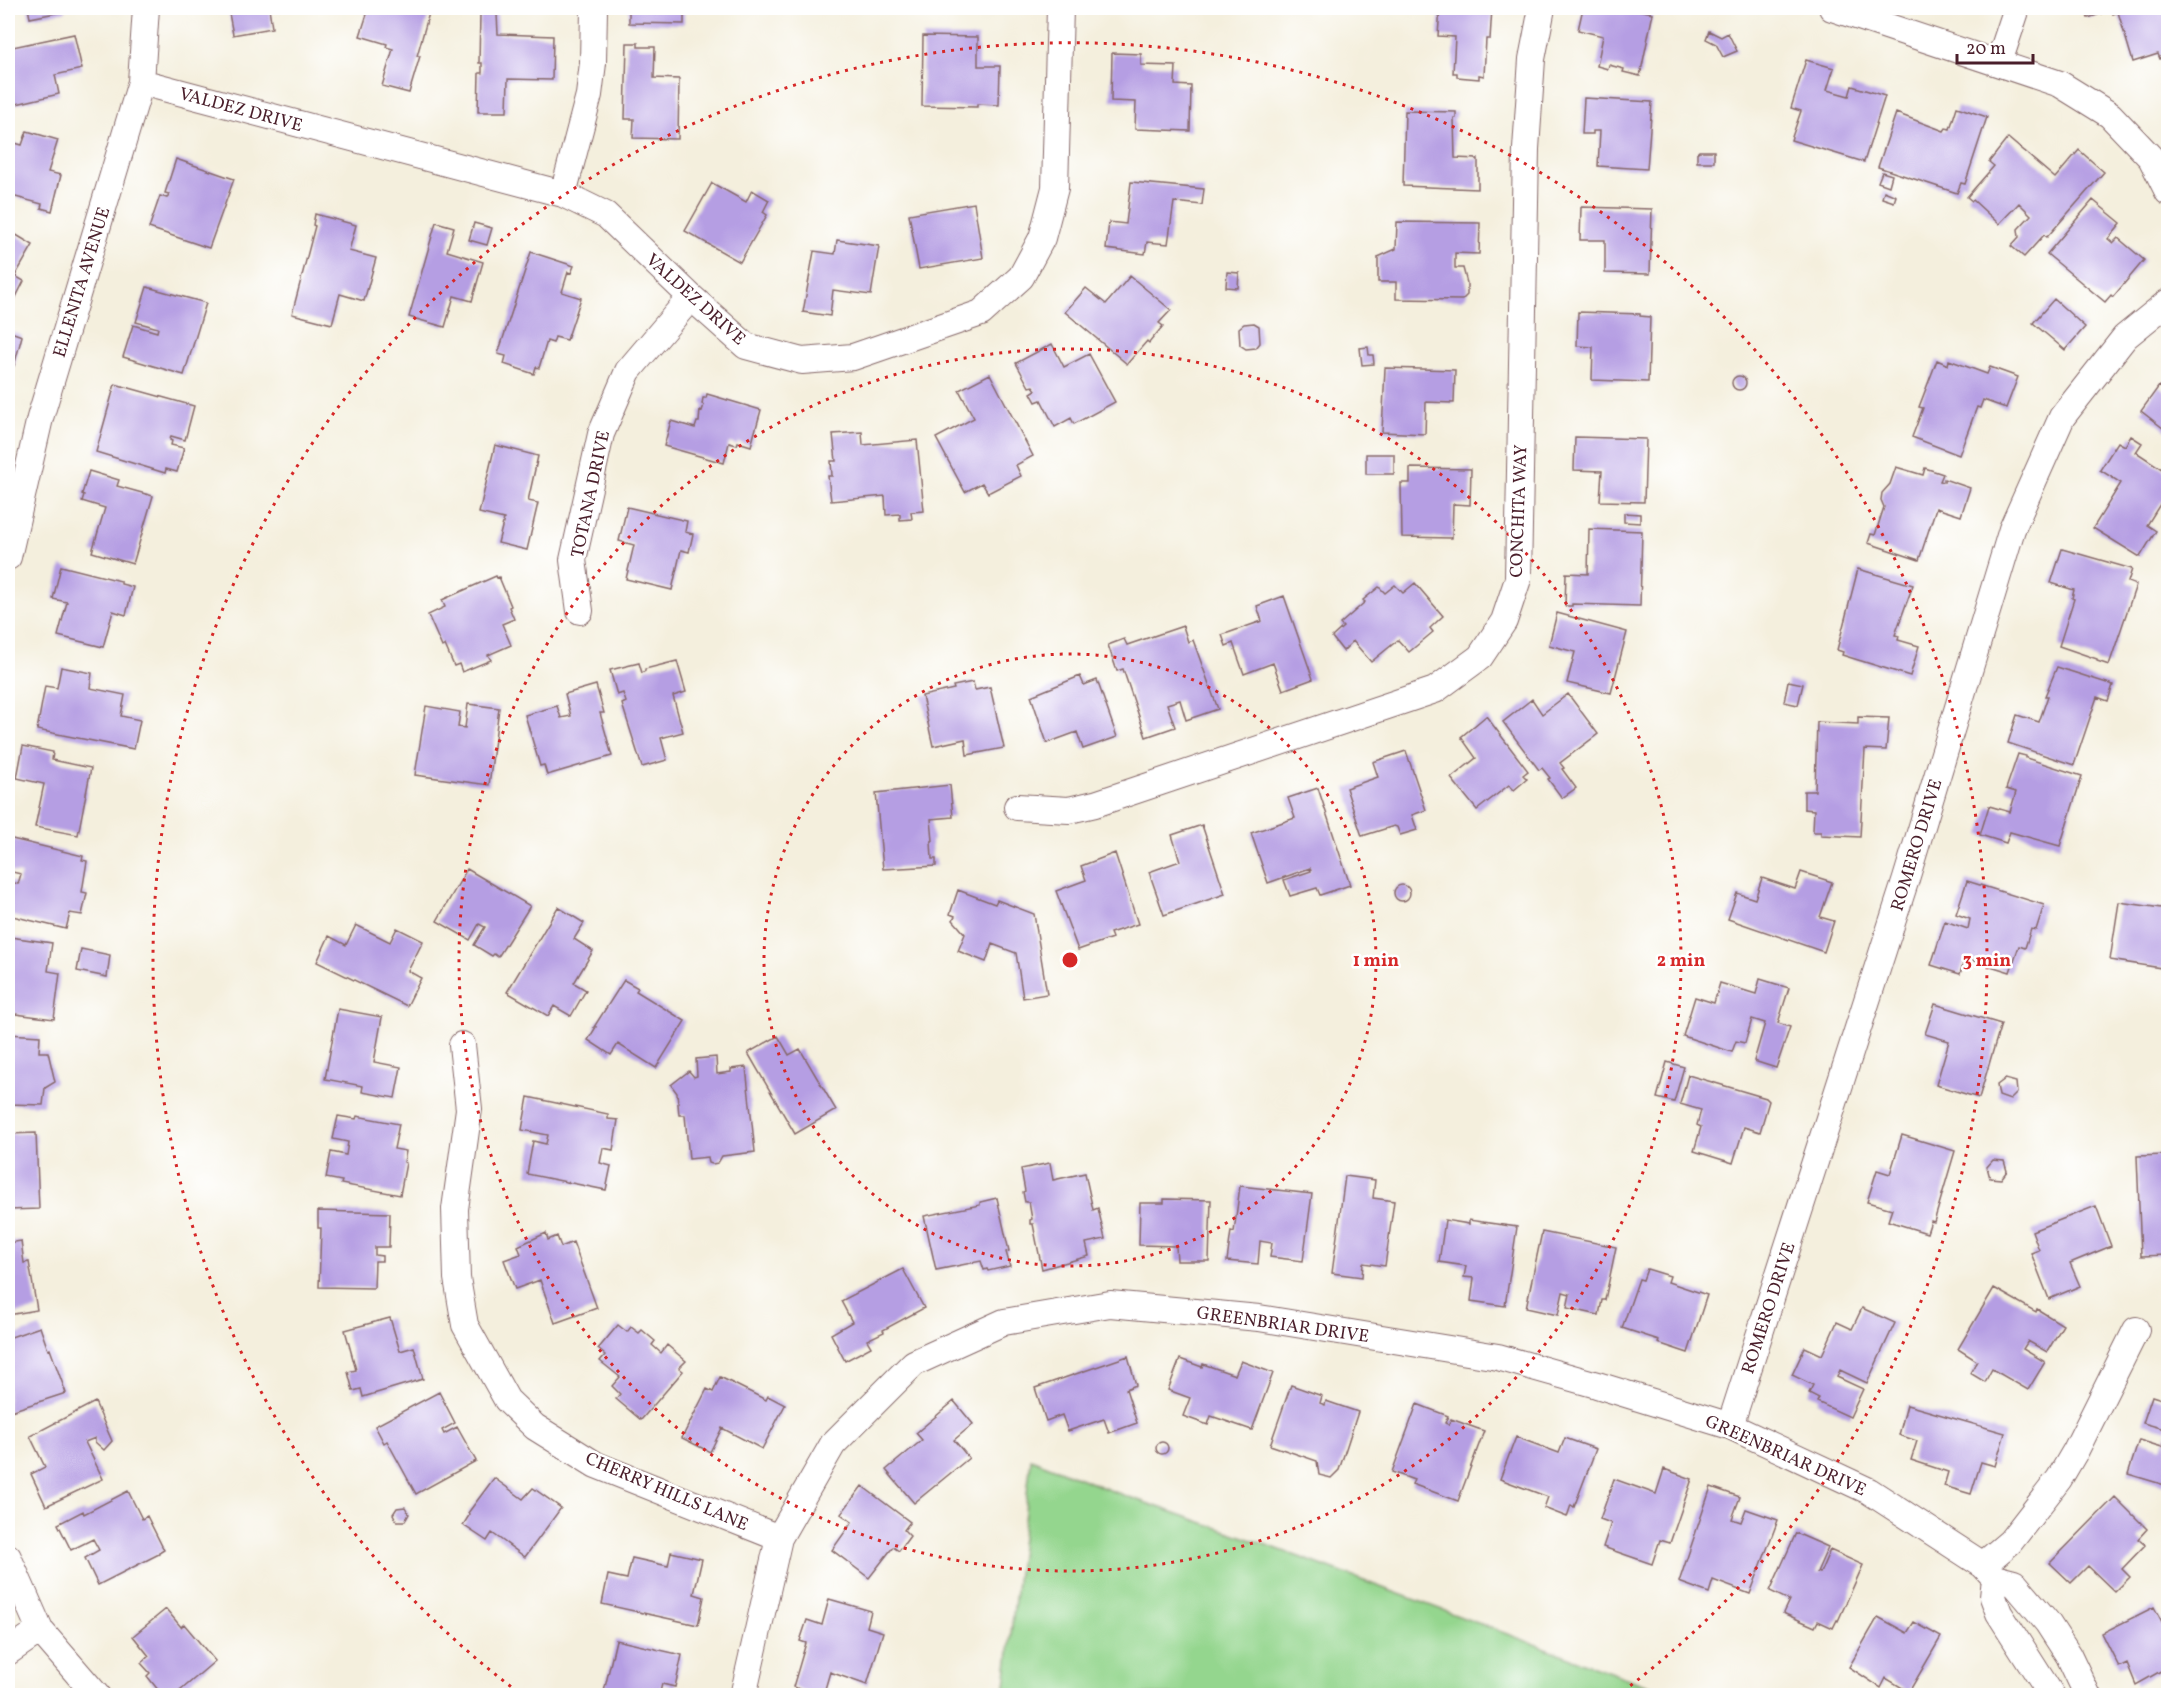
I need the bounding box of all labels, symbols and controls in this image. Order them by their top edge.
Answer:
scale bar [1957,27,2034,65]
text: 20 m [1966,37,2006,62]
street label: VALDEZ DRIVE [176,82,305,139]
street label: ELLENITA AVENUE [48,204,117,361]
street label: VALDEZ DRIVE [640,248,751,352]
street label: TOTANA DRIVE [566,428,617,560]
street label: CONCHITA WAY [1505,444,1534,578]
street label: ROMERO DRIVE [1885,776,1949,915]
text: 1 min [1353,949,1399,974]
text: 2 min [1657,949,1705,974]
text: 3 min [1963,949,2011,974]
centre of rings [1060,950,1080,970]
street label: ROMERO DRIVE [1736,1239,1803,1378]
street label: GREENBRIAR DRIVE [1195,1301,1371,1350]
street label: GREENBRIAR DRIVE [1701,1410,1870,1503]
street label: CHERRY HILLS LANE [581,1447,752,1538]

